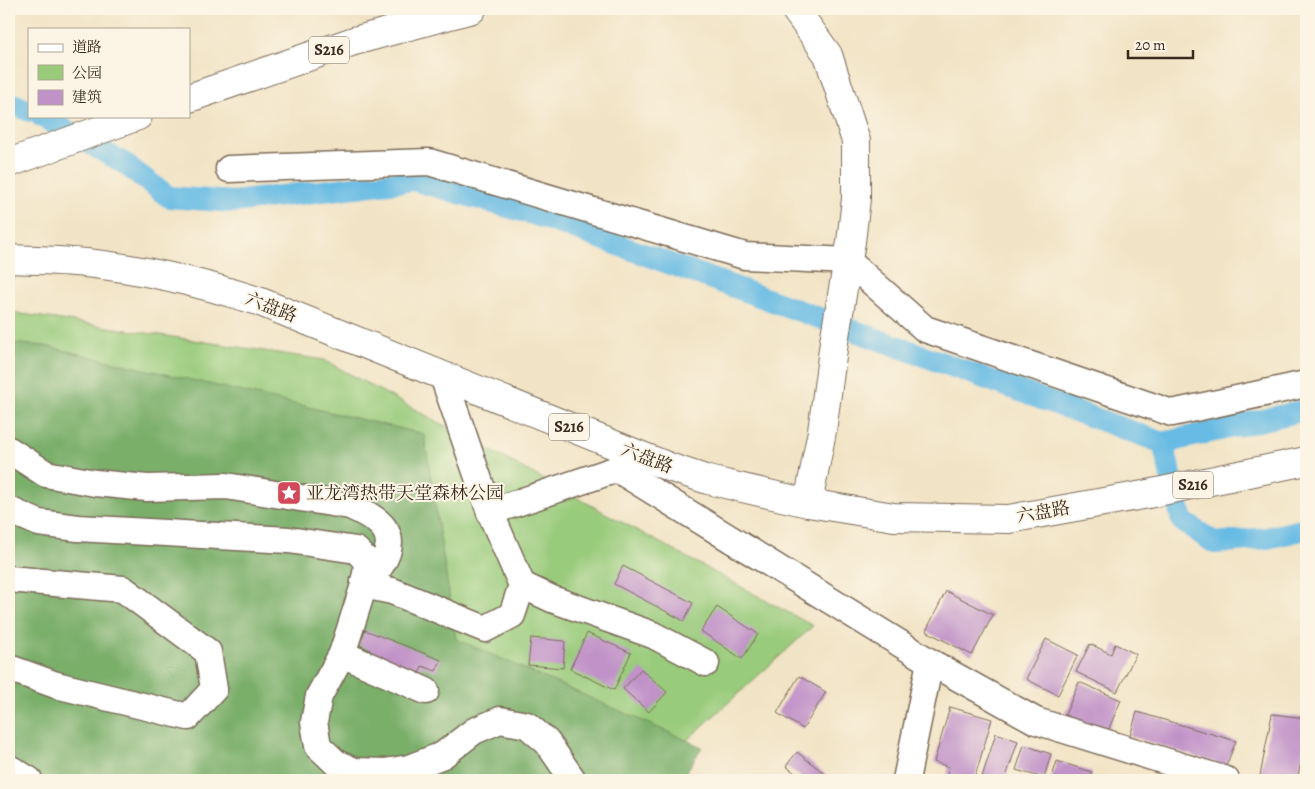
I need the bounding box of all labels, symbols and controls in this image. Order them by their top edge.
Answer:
legend [28,28,190,118]
scale bar [1128,28,1192,60]
text: 20 m [1135,35,1166,55]
road number: S216 [309,36,349,64]
text: 道路 [72,37,102,57]
text: 公园 [72,63,102,83]
text: 建筑 [72,87,102,107]
street label: 六盘路 [241,286,301,328]
road number: S216 [549,414,589,441]
street label: 六盘路 [617,437,677,479]
road number: S216 [1173,472,1213,498]
place icon: 亚龙湾热带天堂森林公园 [276,480,302,506]
place label: 亚龙湾热带天堂森林公园 [306,481,504,505]
street label: 六盘路 [1014,495,1072,529]

